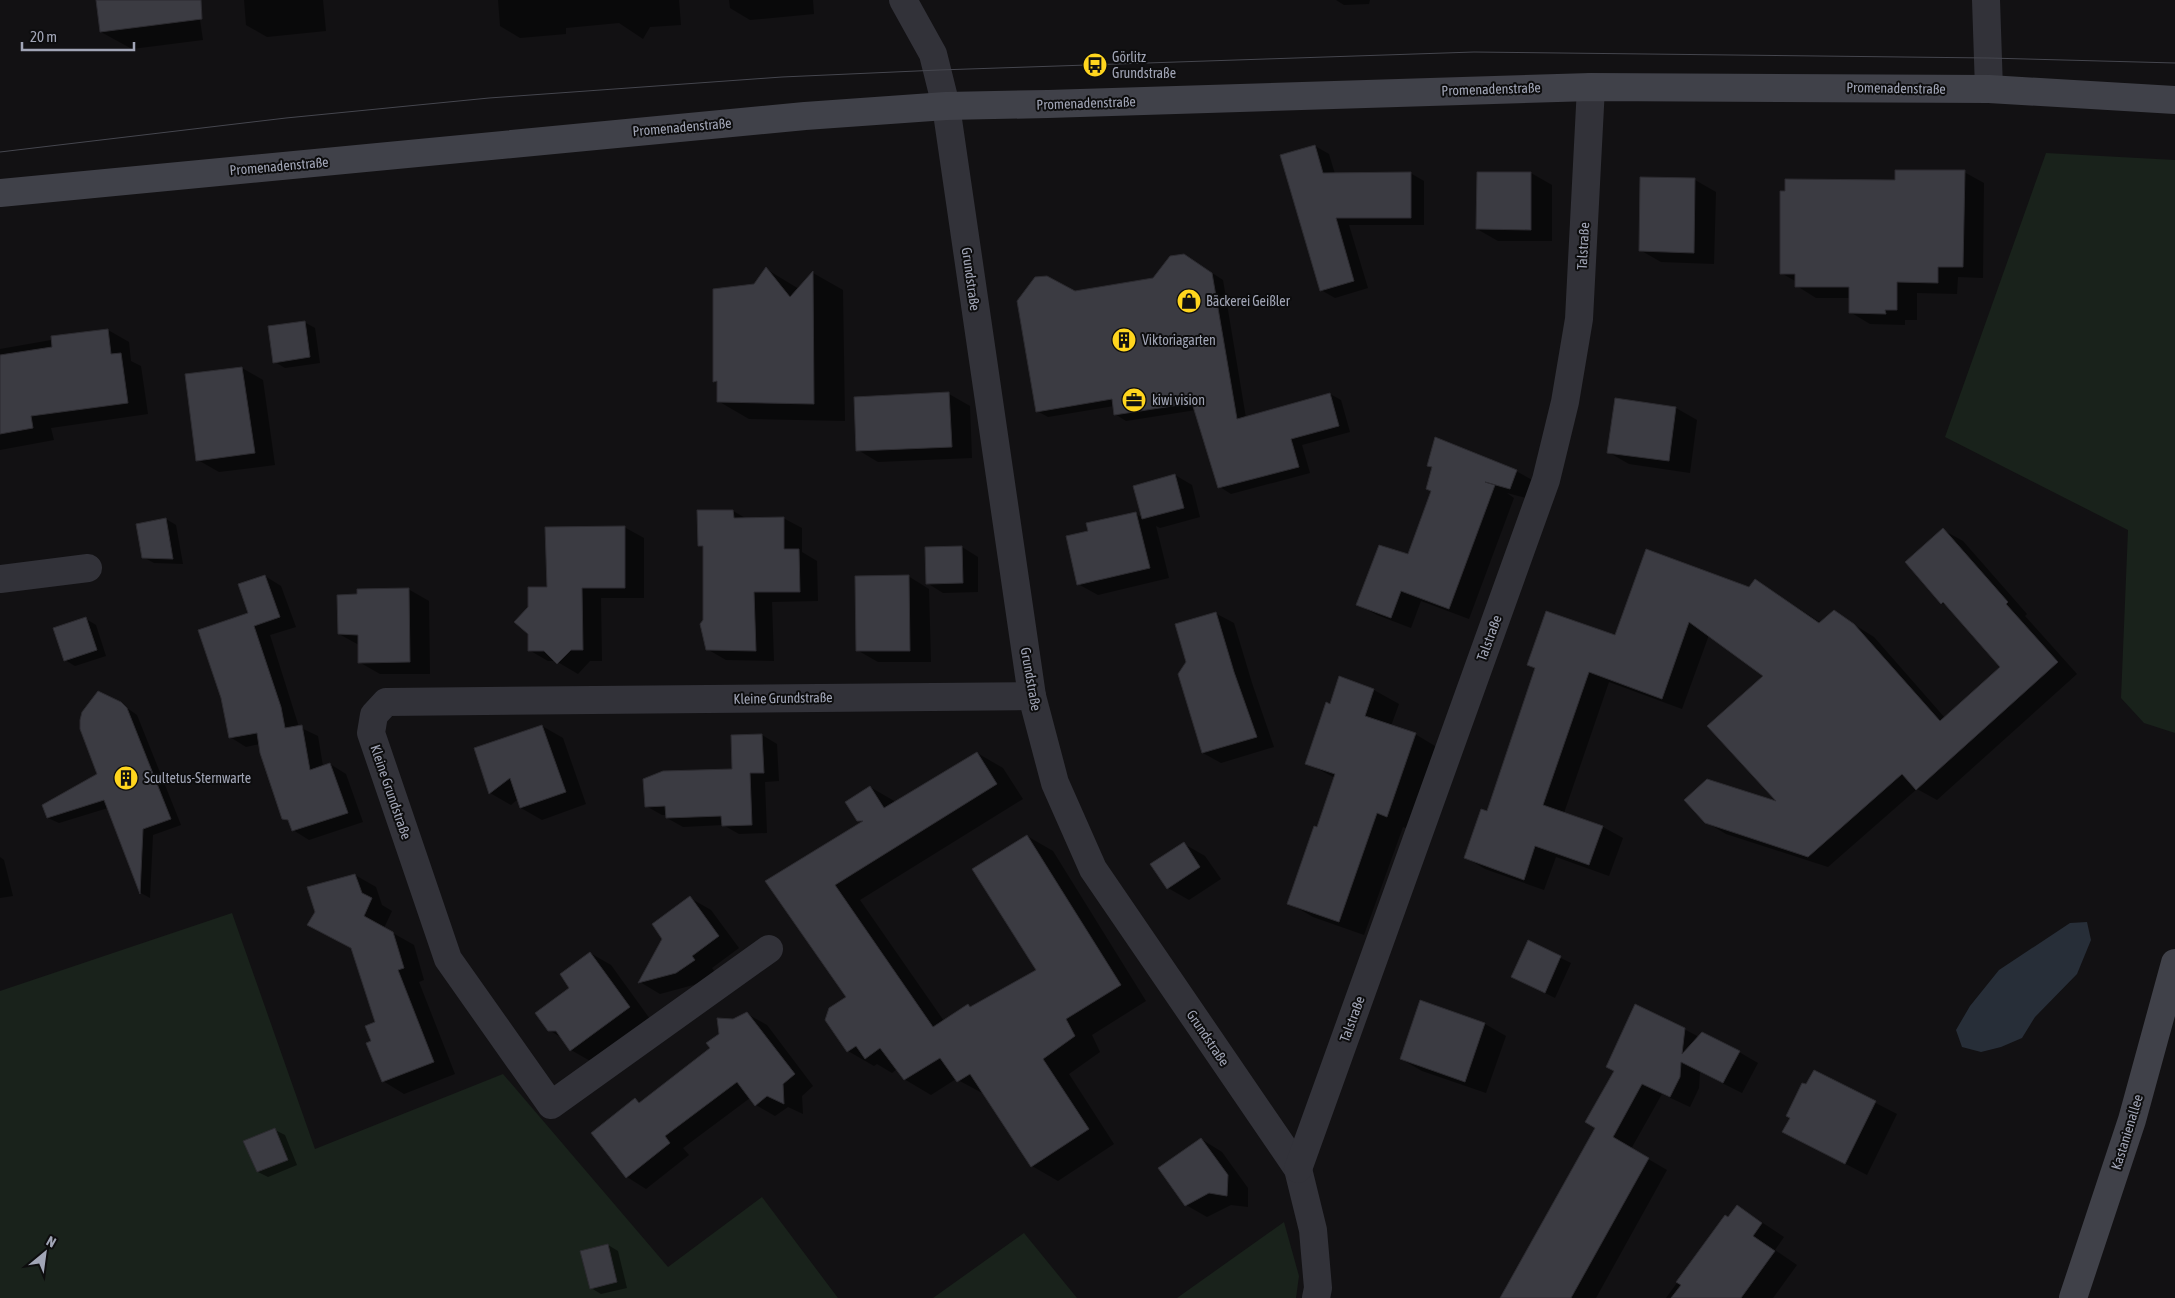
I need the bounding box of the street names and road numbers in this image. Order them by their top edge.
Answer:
street label: Promenadenstraße [1441,79,1541,99]
street label: Promenadenstraße [1846,79,1946,97]
street label: Promenadenstraße [1036,93,1136,113]
street label: Promenadenstraße [632,115,732,139]
street label: Promenadenstraße [229,154,329,178]
street label: Talstraße [1574,222,1592,270]
street label: Grundstraße [959,246,983,312]
street label: Talstraße [1473,613,1505,663]
street label: Grundstraße [1018,646,1044,712]
street label: Kleine Grundstraße [733,689,833,707]
street label: Kleine Grundstraße [367,743,415,841]
street label: Talstraße [1336,994,1368,1044]
street label: Grundstraße [1183,1007,1233,1069]
street label: Kastanienallee [2108,1092,2146,1172]

